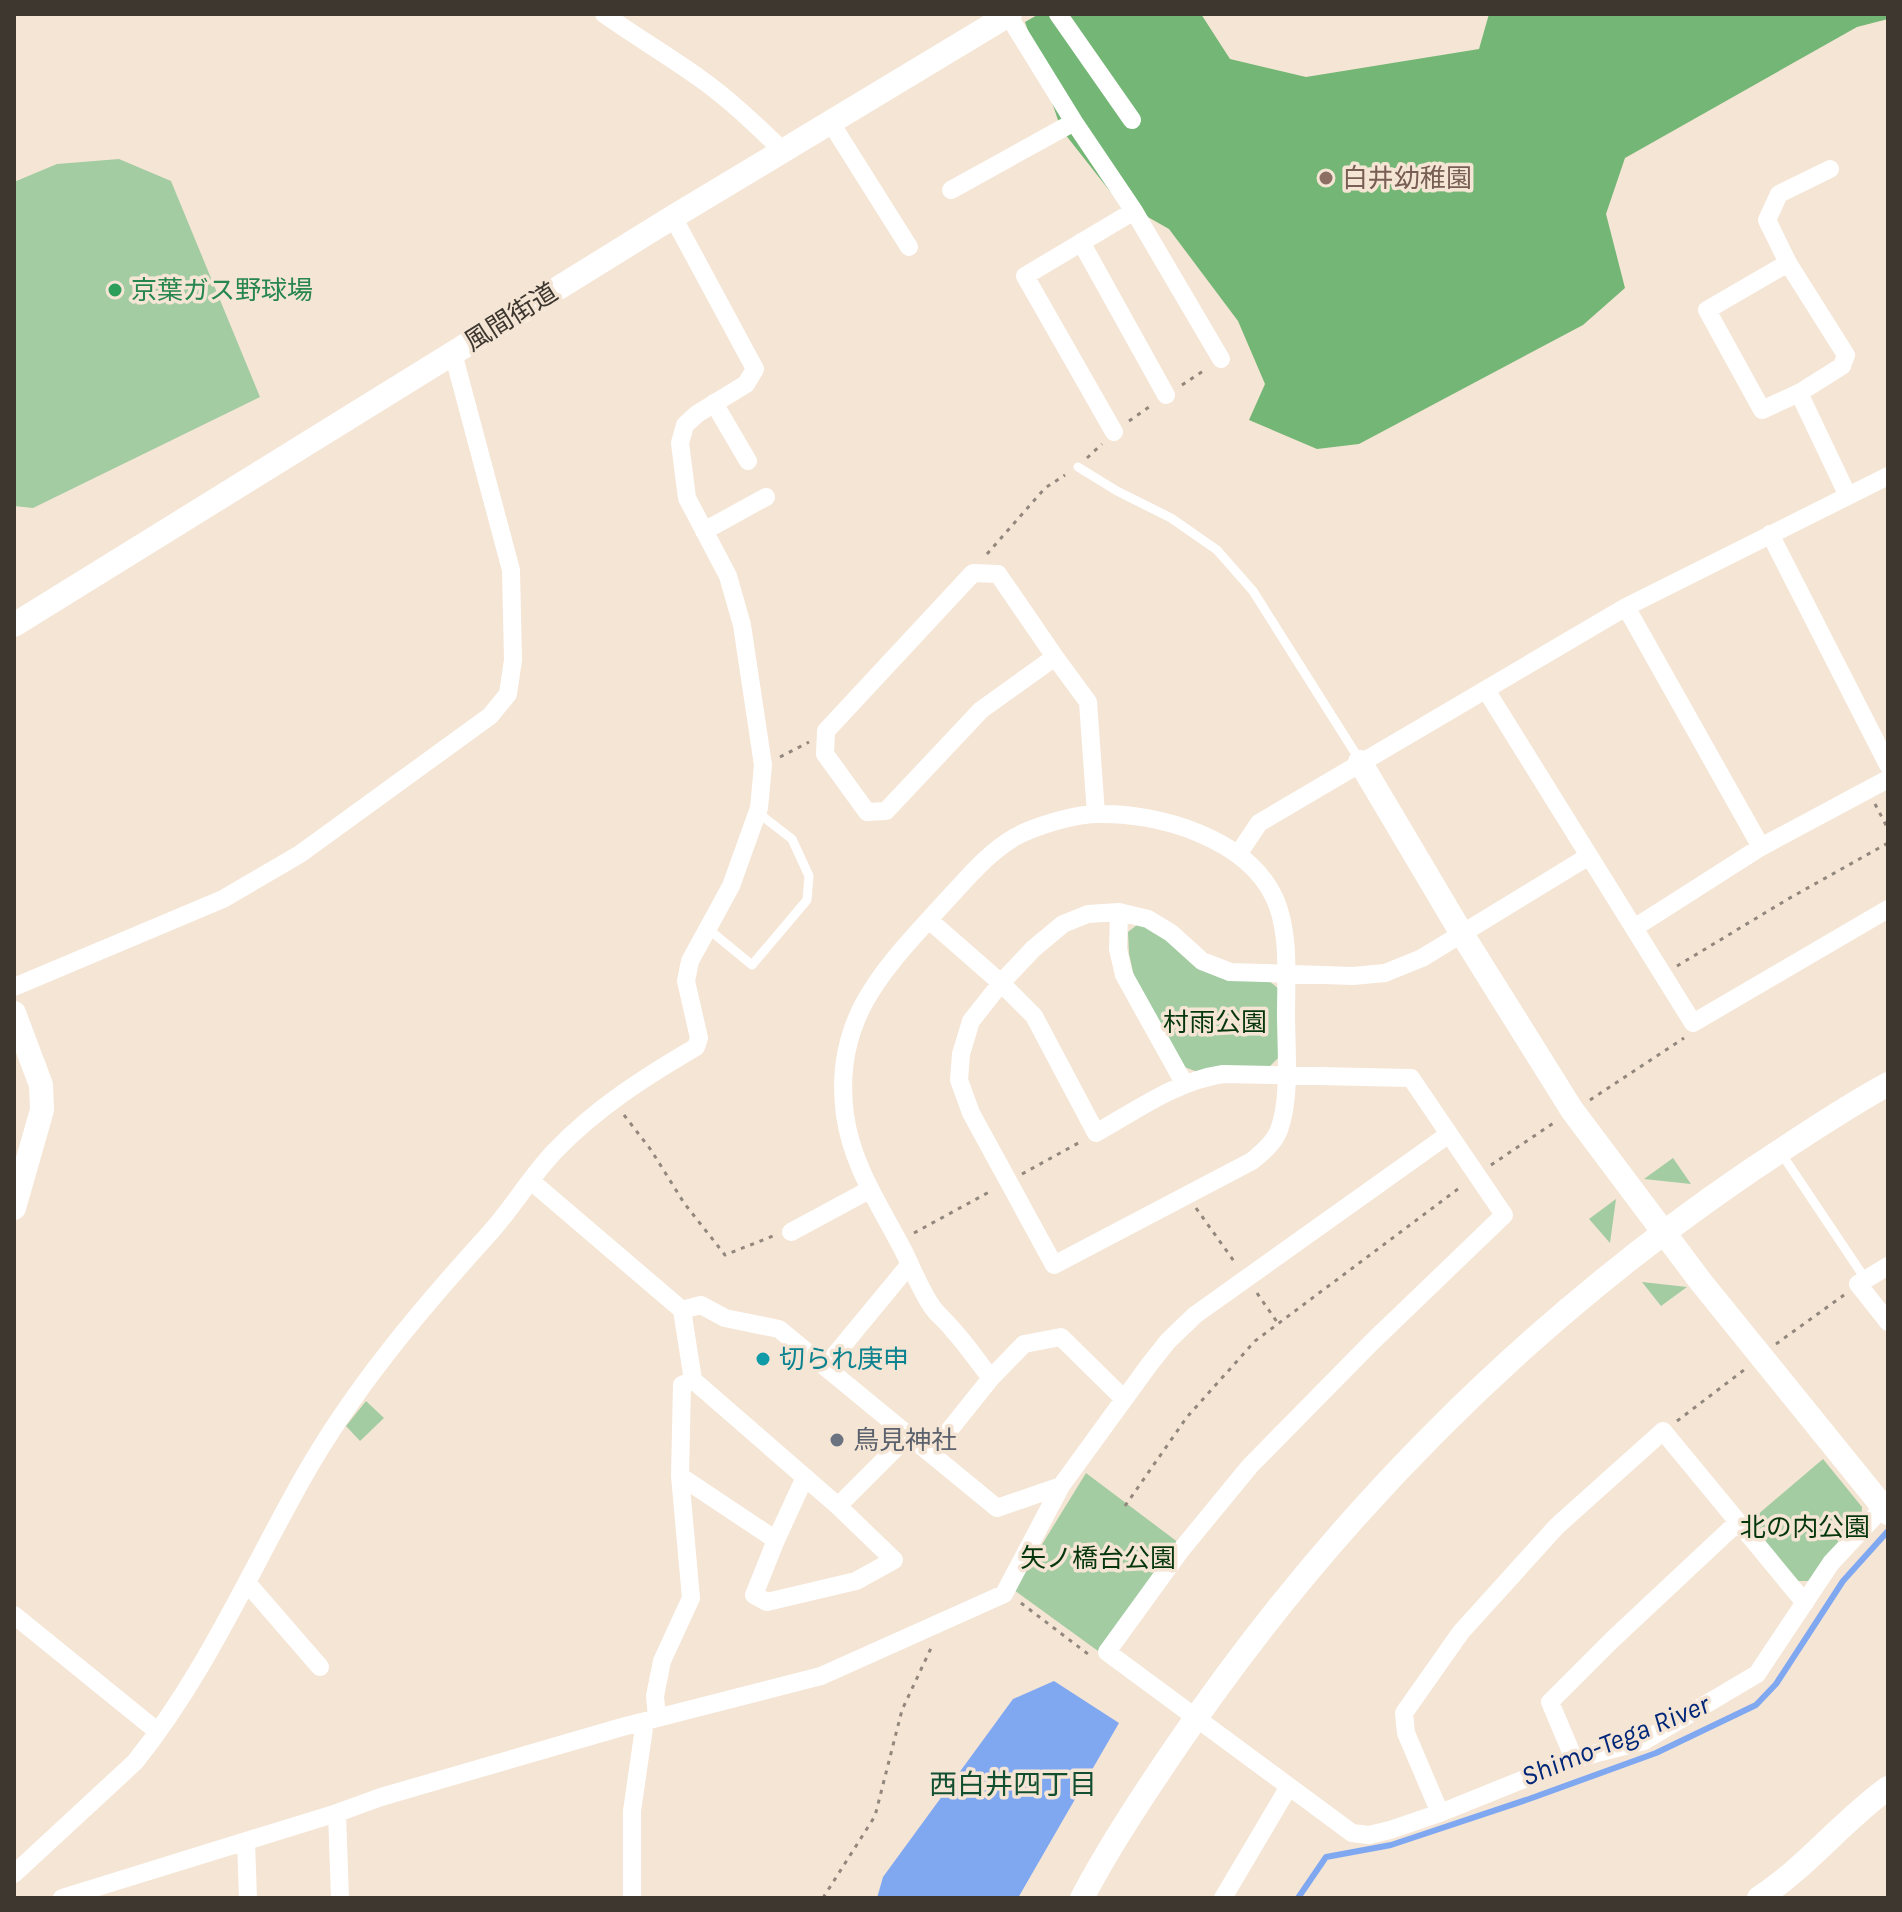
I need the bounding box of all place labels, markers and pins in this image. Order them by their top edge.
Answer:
place label: 白井幼稚園 [1342,163,1472,194]
marker: 白井幼稚園 [1317,169,1335,187]
place label: 京葉ガス野球場 [131,275,313,306]
marker: 京葉ガス野球場 [106,281,124,299]
place label: 切られ庚申 [779,1344,909,1375]
marker: 切られ庚申 [754,1350,772,1368]
place label: 鳥見神社 [853,1425,957,1456]
marker: 鳥見神社 [828,1431,846,1449]

